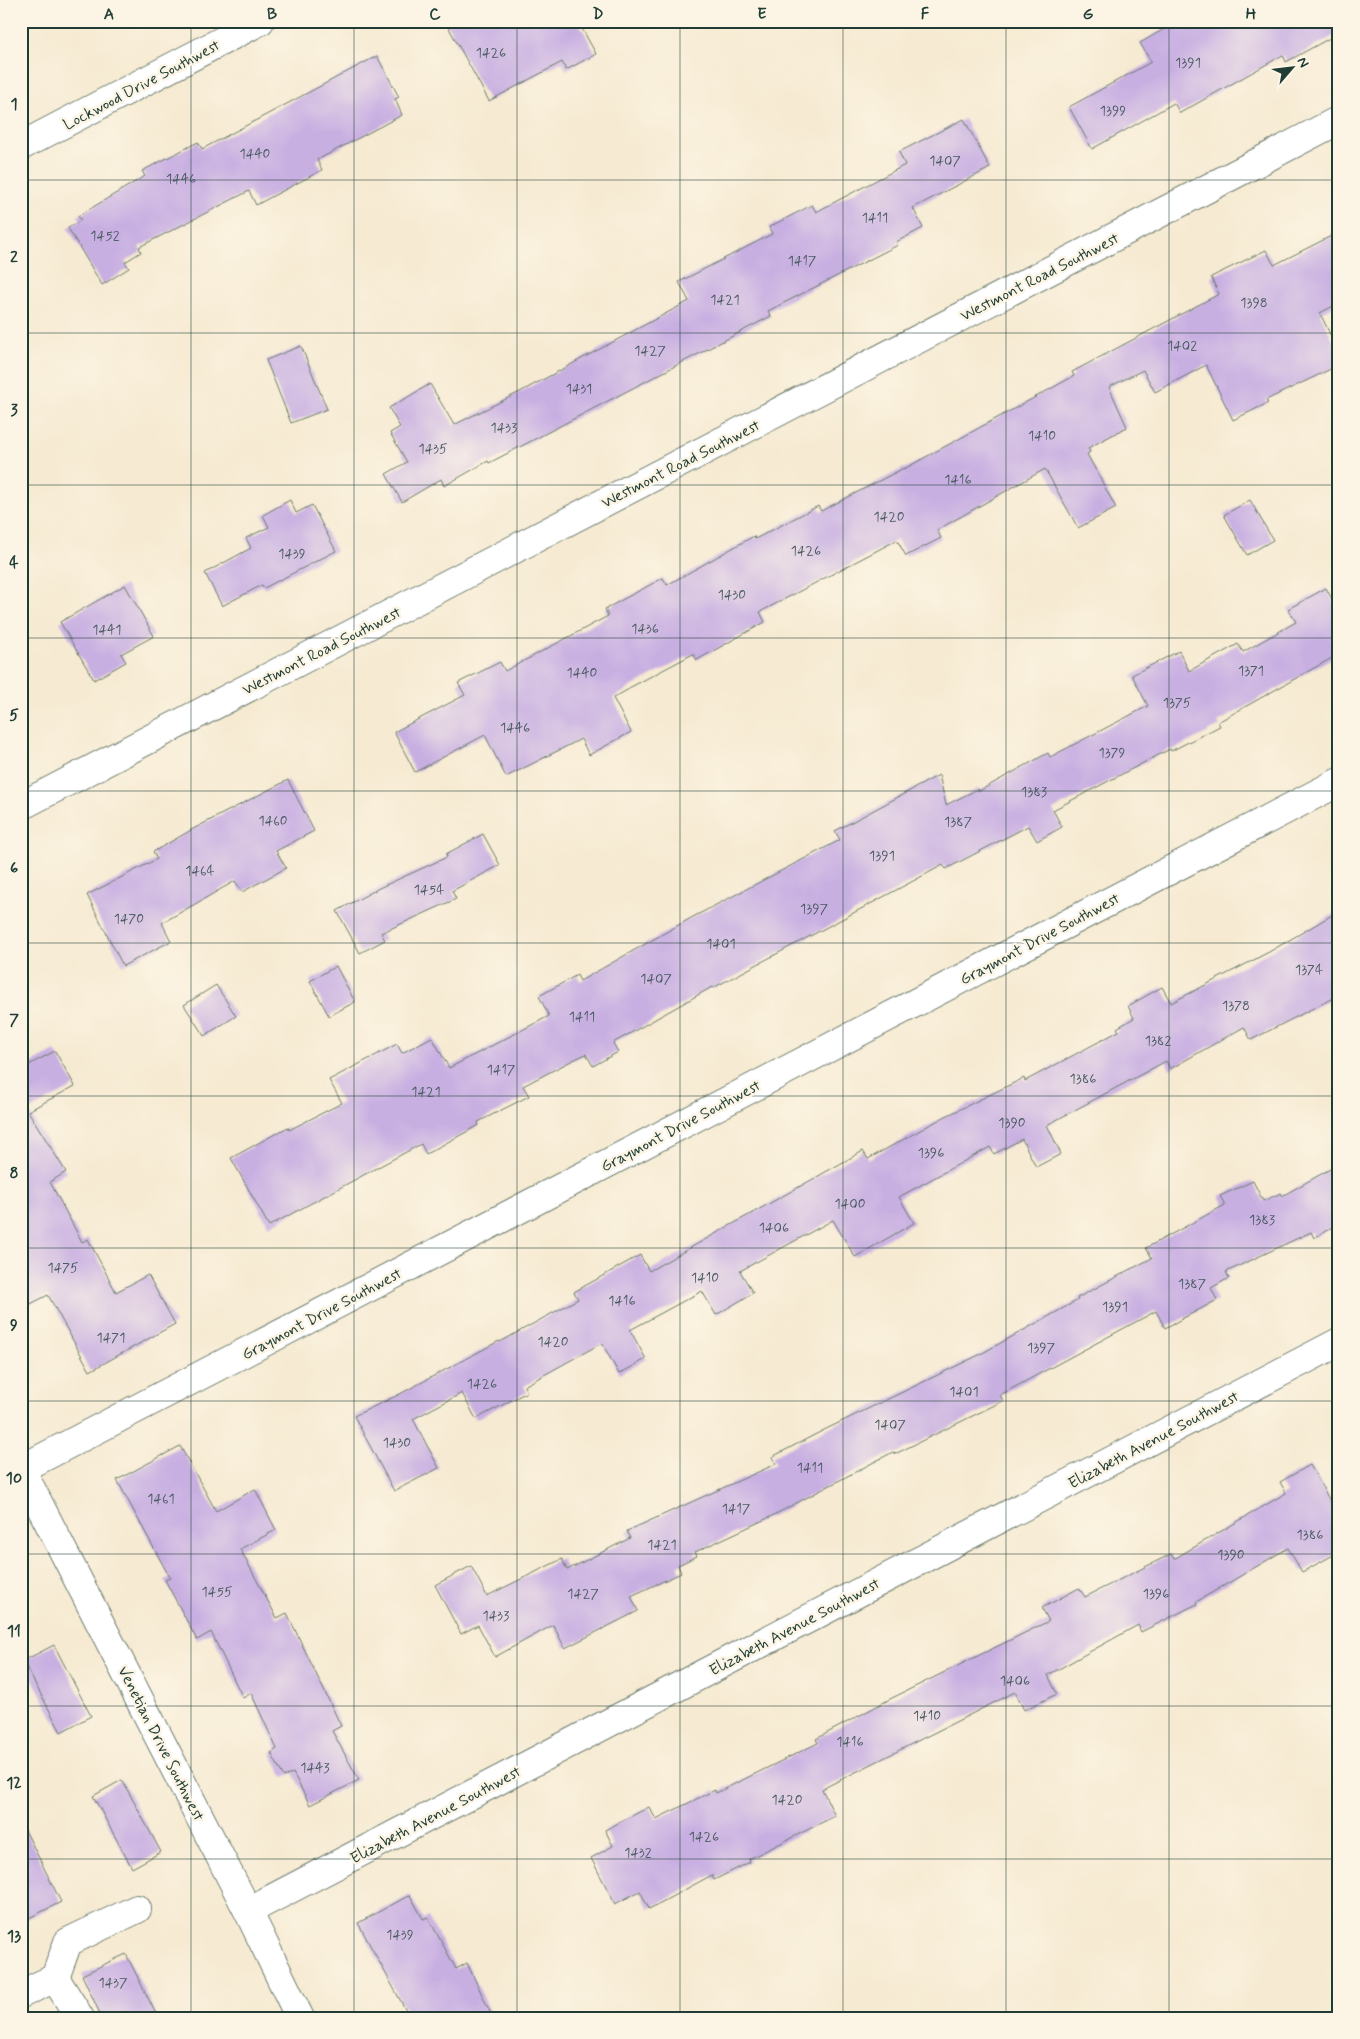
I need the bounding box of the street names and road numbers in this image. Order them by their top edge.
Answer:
street label: Lockwood Drive Southwest [60,35,224,136]
street label: Westmont Road Southwest [957,228,1123,326]
street label: Westmont Road Southwest [598,415,764,513]
street label: Westmont Road Southwest [239,602,405,700]
street label: Graymont Drive Southwest [956,888,1123,990]
street label: Graymont Drive Southwest [597,1075,764,1177]
street label: Graymont Drive Southwest [238,1263,405,1365]
street label: Elizabeth Avenue Southwest [1065,1386,1243,1494]
street label: Elizabeth Avenue Southwest [706,1573,884,1681]
street label: Venetian Drive Southwest [113,1663,209,1825]
street label: Elizabeth Avenue Southwest [347,1761,525,1869]

